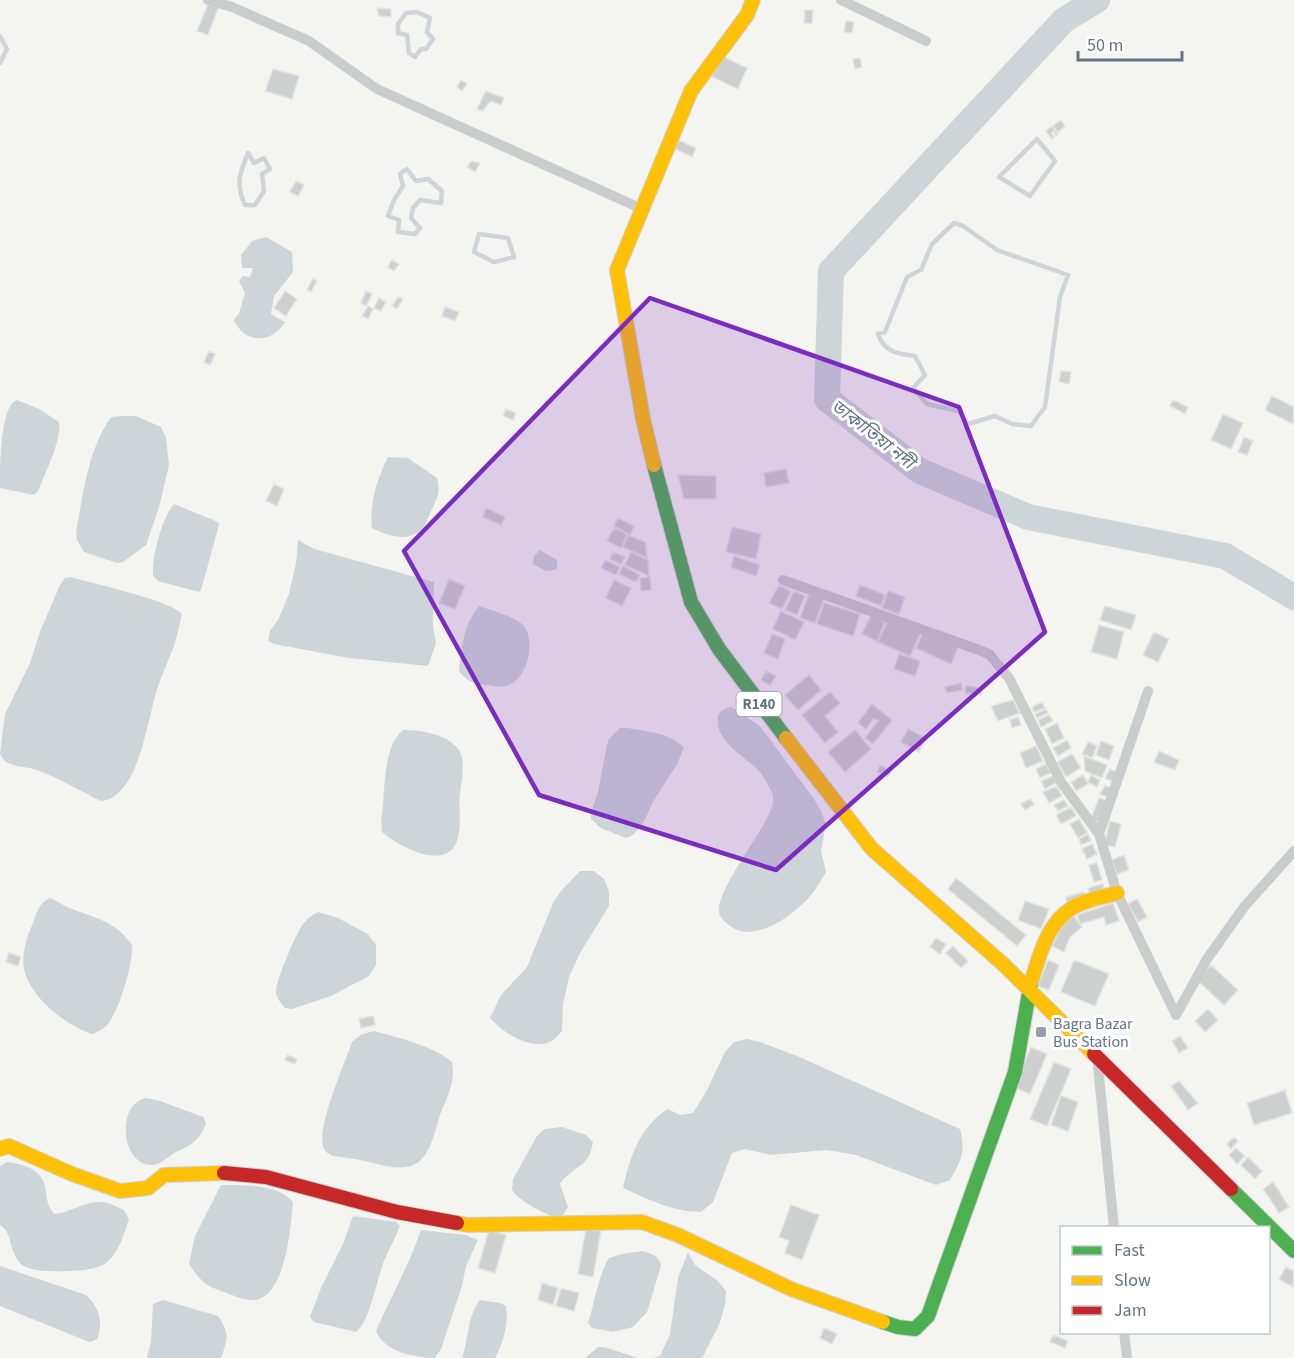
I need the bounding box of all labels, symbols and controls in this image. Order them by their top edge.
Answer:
scale bar [1078,24,1182,62]
text: 50 m [1087,33,1123,58]
water label: ডাকাতিয়া নদী [826,394,922,477]
road number: R140 [736,692,782,716]
place label: Bagra Bazar Bus Station [1053,1013,1133,1053]
marker: Bagra Bazar Bus Station [1034,1025,1048,1039]
legend [1060,1226,1270,1334]
text: Fast [1114,1238,1145,1263]
text: Slow [1114,1268,1151,1293]
text: Jam [1114,1298,1147,1323]

